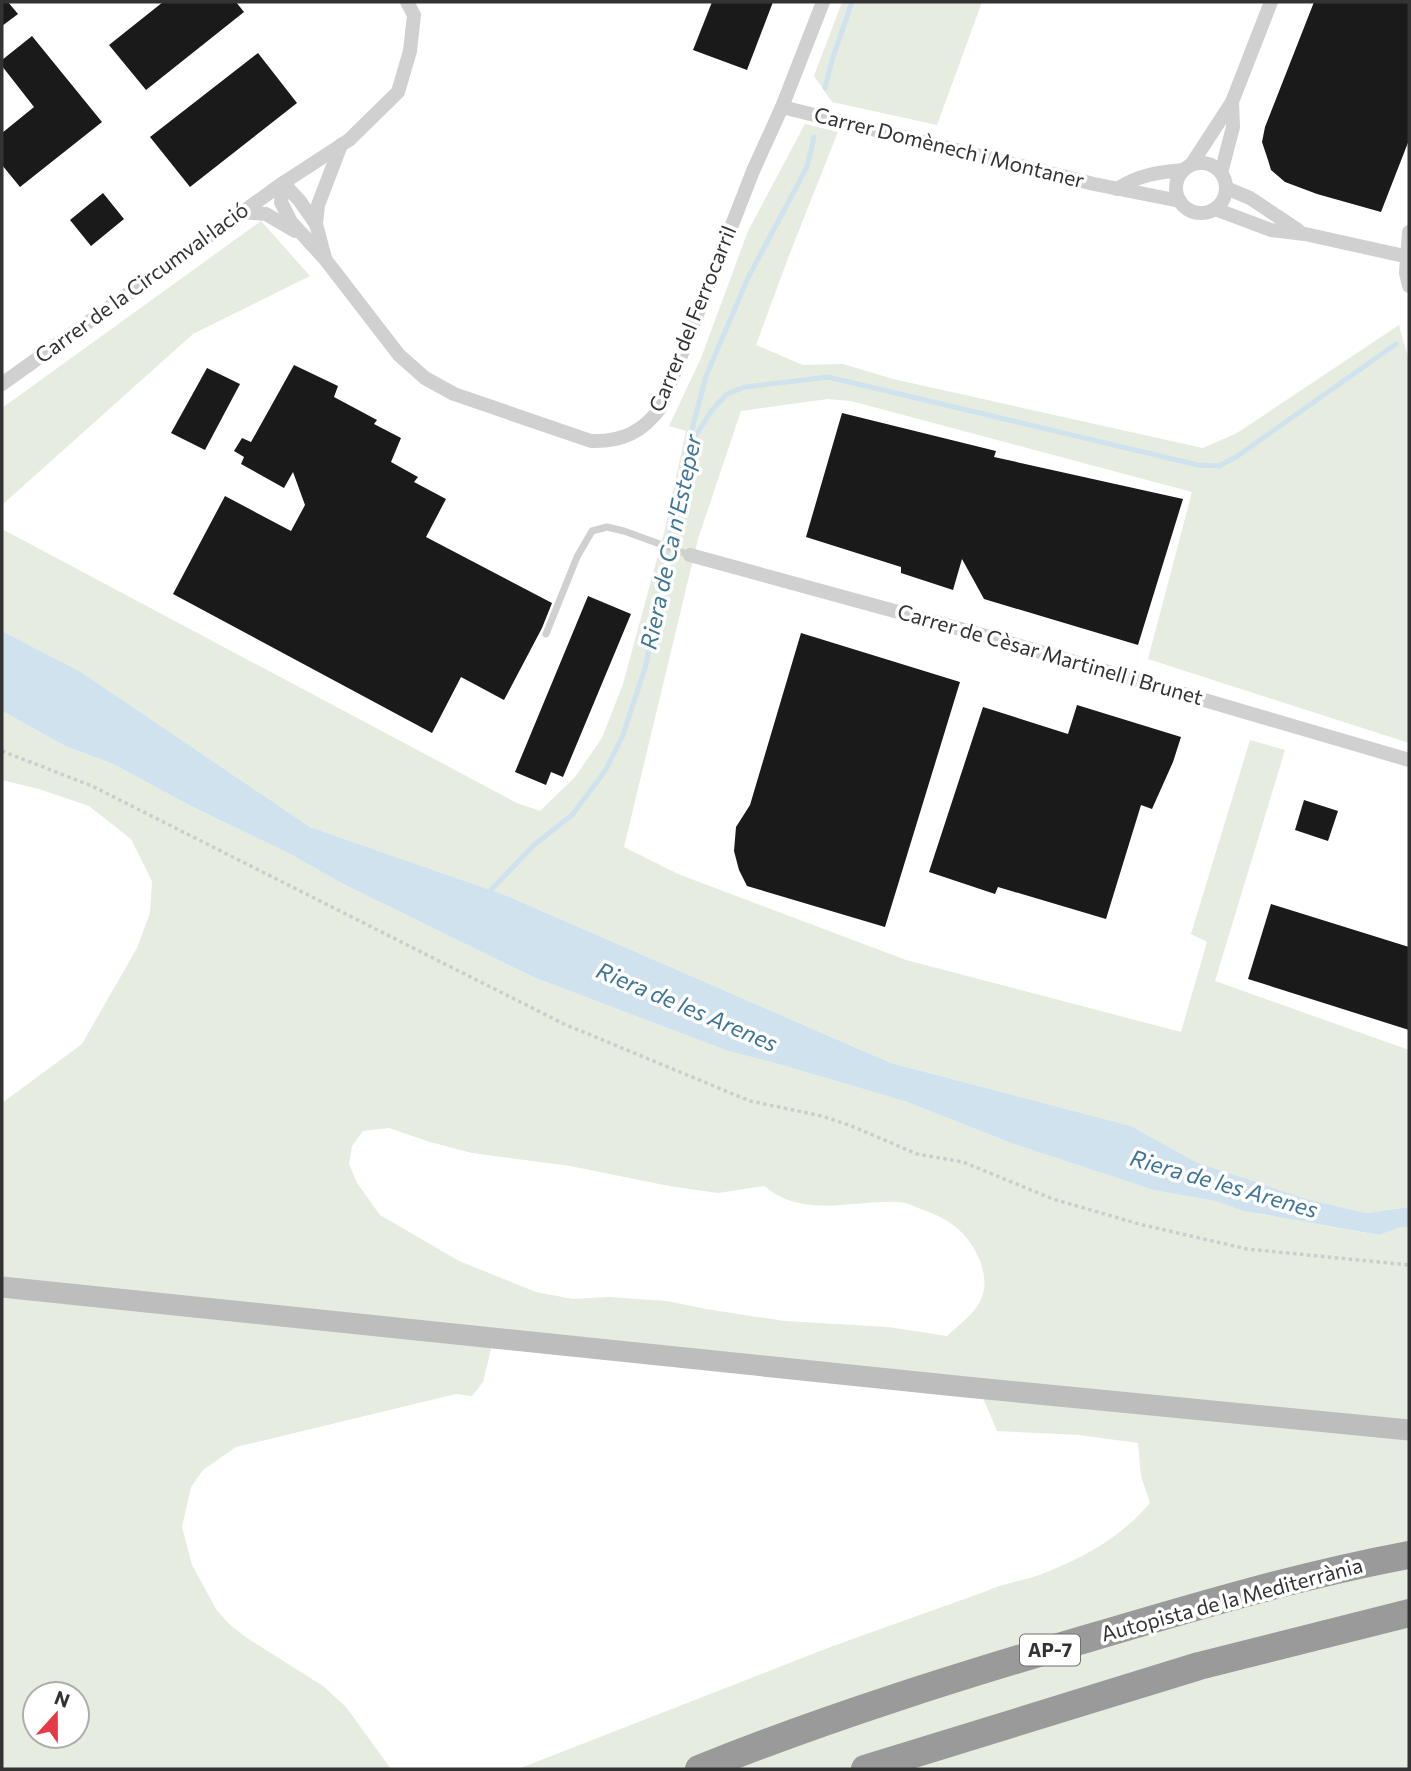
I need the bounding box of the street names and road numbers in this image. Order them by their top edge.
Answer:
street label: Carrer Domènech i Montaner [812,101,1087,192]
street label: Carrer de la Circumval·lació [30,196,253,368]
street label: Carrer del Ferrocarril [643,222,740,415]
street label: Carrer de Cèsar Martinell i Brunet [895,598,1206,709]
street label: Autopista de la Mediterrània [1098,1552,1365,1646]
road number: AP-7 [1020,1634,1080,1666]

